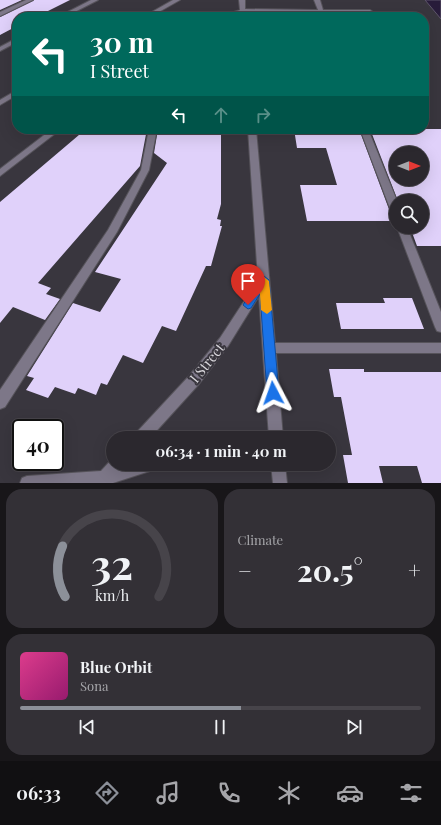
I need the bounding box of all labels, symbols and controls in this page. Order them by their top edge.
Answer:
text: 30 m [90,23,154,60]
icon: left [24,28,76,80]
text: I Street [90,59,149,83]
icon: left [168,104,190,126]
icon: ahead [210,104,232,126]
icon: right [252,104,274,126]
north arrow [389,146,429,186]
map controls [389,146,429,234]
button: search [389,194,429,234]
pin [231,264,265,305]
icon: arrive [237,270,259,292]
street label: I Street [185,338,229,386]
position arrow [252,372,294,414]
speed limit sign: 40 [12,419,64,471]
text: 06:34 · 1 min · 40 m [156,441,286,461]
text: Climate [238,531,283,548]
text: 32 [91,534,133,589]
text: 20.5° [297,550,363,590]
text: − [238,555,252,585]
text: + [408,555,421,585]
text: km/h [95,585,129,604]
text: Blue Orbit [80,657,152,677]
text: Sona [80,677,108,694]
icon: previous [76,716,98,738]
icon: pause [209,716,231,738]
icon: next [343,716,365,738]
icon: directions [93,779,121,807]
icon: music [154,779,182,807]
icon: phone [215,779,243,807]
icon: climate [275,779,303,807]
icon: car [336,779,364,807]
icon: filters [397,779,425,807]
text: 06:33 [16,781,61,805]

